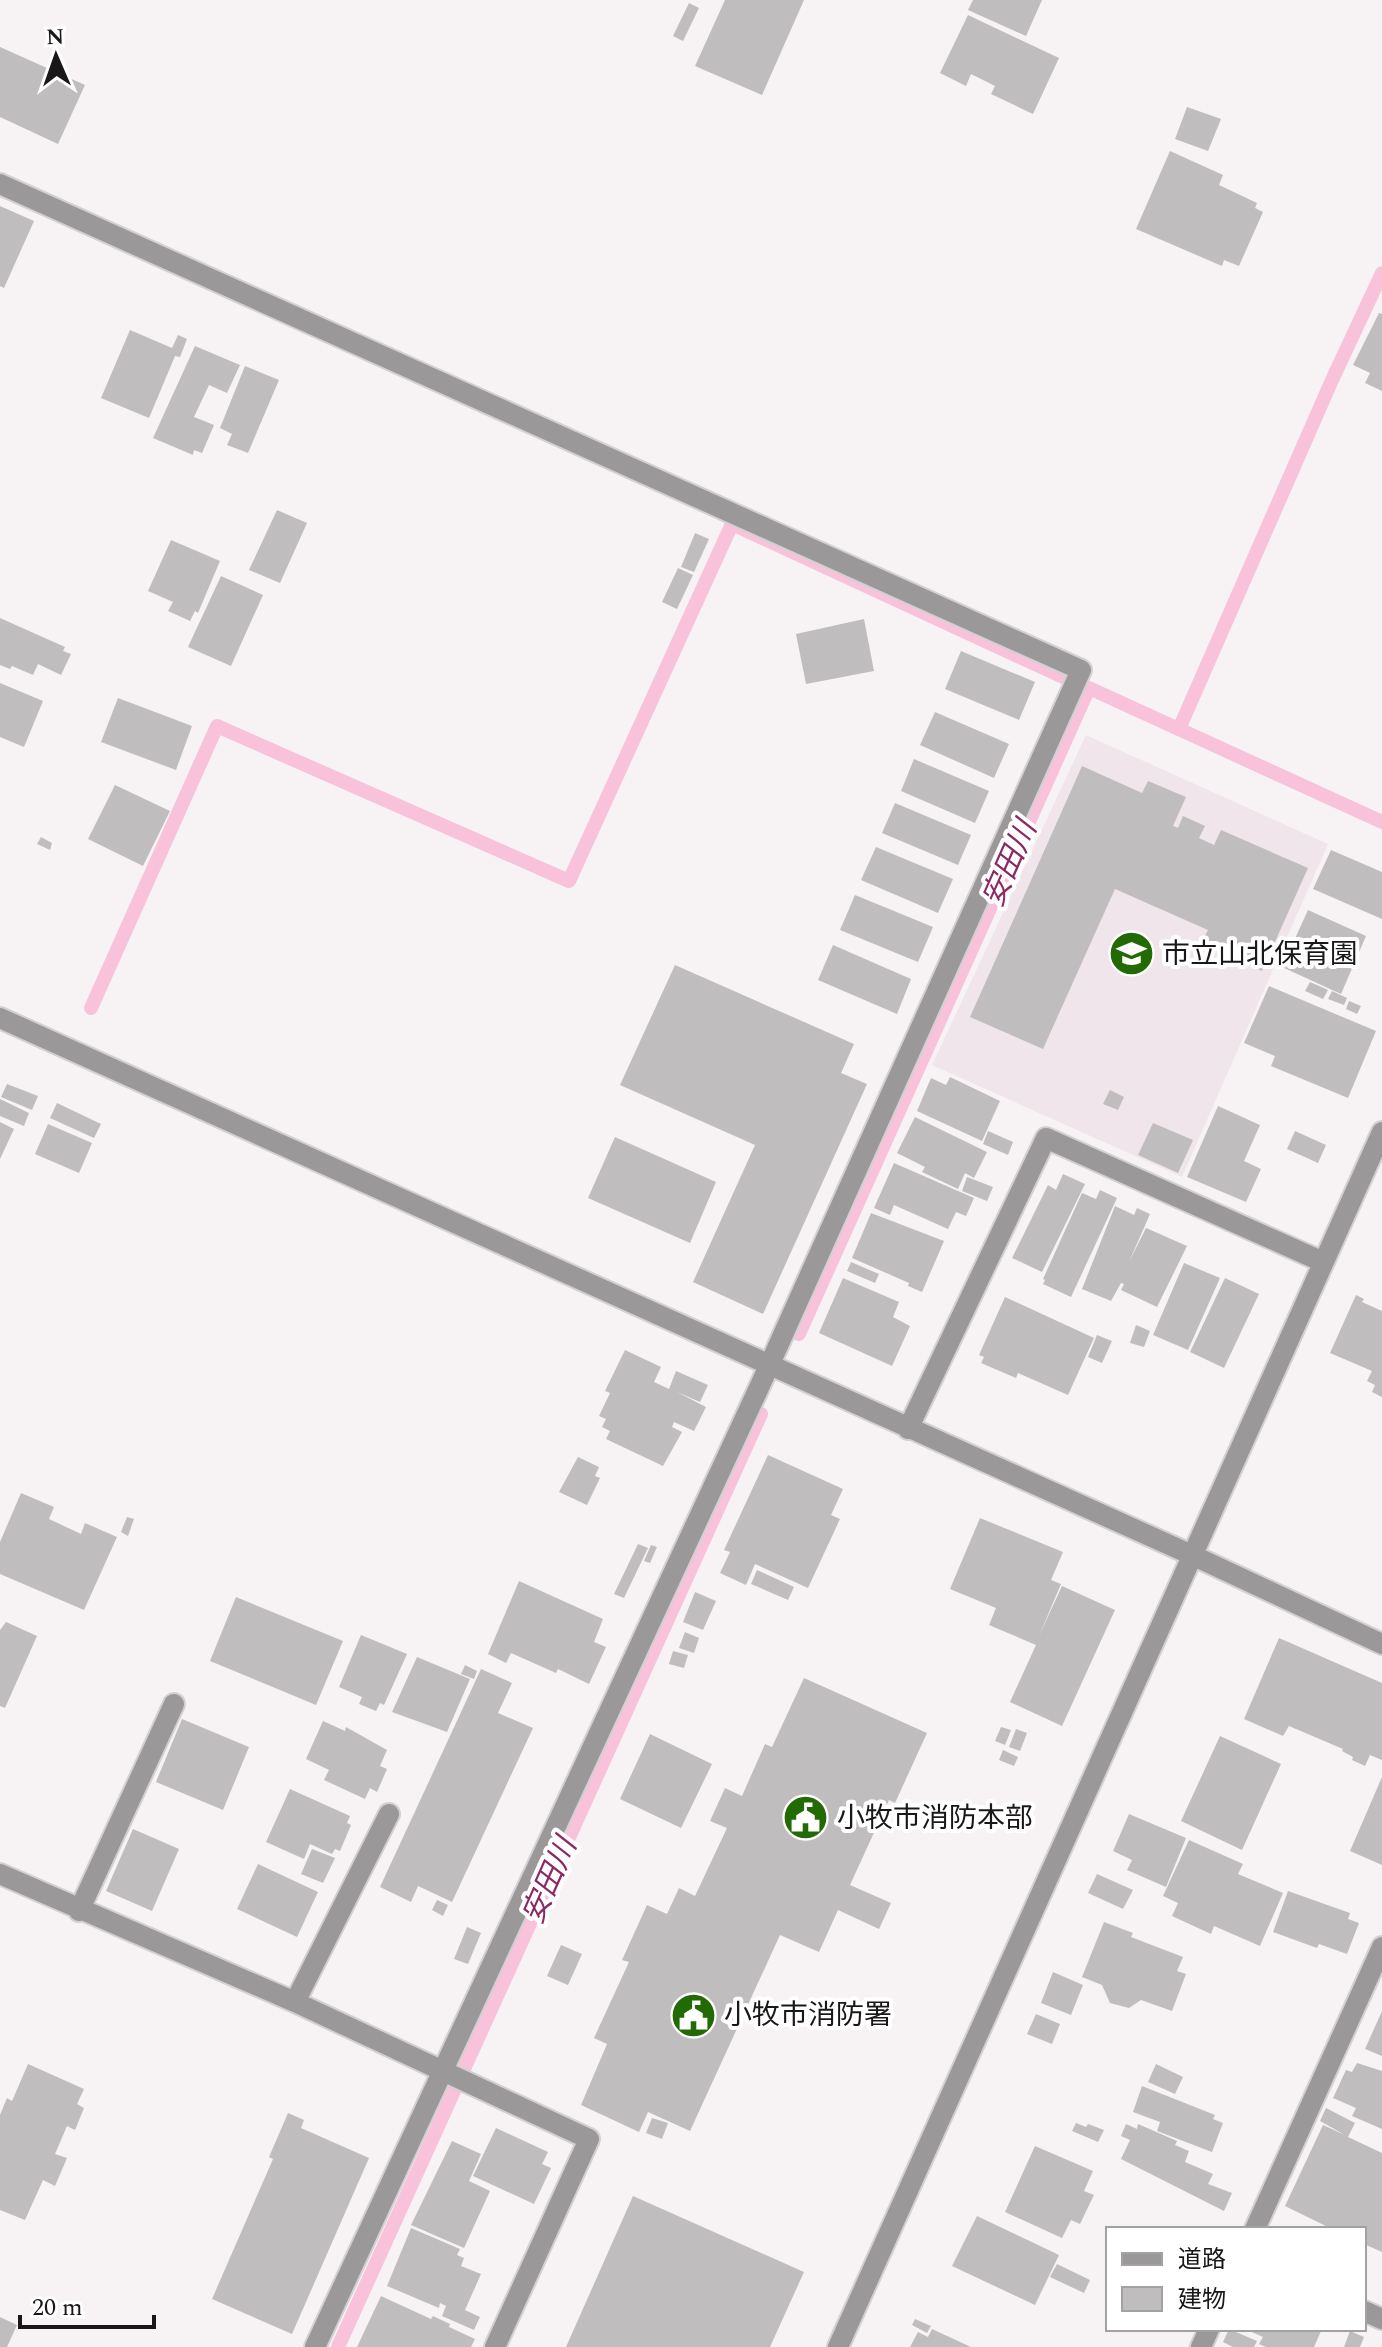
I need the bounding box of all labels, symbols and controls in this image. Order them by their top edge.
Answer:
north arrow [16,16,96,96]
text: N [46,21,65,54]
water label: 安田川 [971,811,1051,914]
school or university icon: 市立山北保育園 [1107,930,1155,978]
place label: 市立山北保育園 [1162,933,1358,976]
public building icon: 小牧市消防本部 [782,1794,830,1842]
place label: 小牧市消防本部 [837,1797,1033,1840]
water label: 安田川 [511,1828,591,1931]
public building icon: 小牧市消防署 [669,1991,717,2039]
place label: 小牧市消防署 [724,1994,892,2037]
legend [1106,2227,1366,2331]
text: 道路 [1178,2242,1226,2278]
scale bar [20,2279,154,2329]
text: 建物 [1178,2282,1226,2318]
text: 20 m [32,2290,83,2326]

